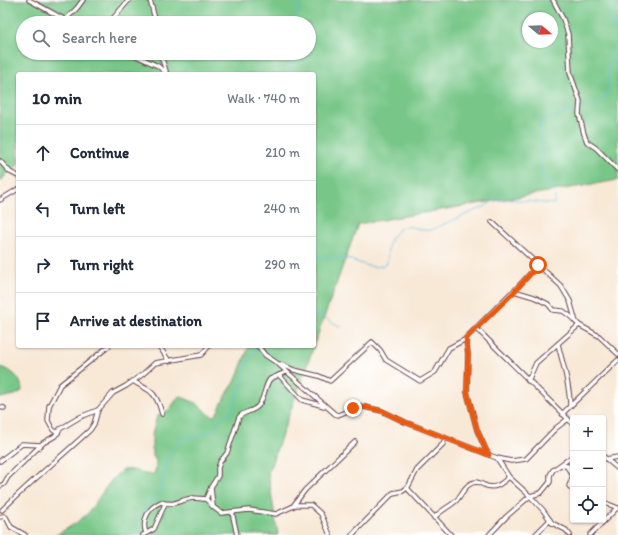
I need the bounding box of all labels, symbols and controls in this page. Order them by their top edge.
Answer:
north arrow [522,12,558,48]
search box [16,16,316,60]
icon: search [30,27,52,49]
text: Search here [62,29,137,47]
text: 10 min [32,88,82,108]
text: Walk · 740 m [227,91,300,106]
icon: ahead [32,142,54,164]
text: Continue [70,144,129,162]
text: 210 m [265,145,300,160]
icon: left [32,198,54,220]
text: Turn left [70,200,125,218]
text: 240 m [263,201,300,216]
icon: right [32,254,54,276]
text: Turn right [70,256,134,274]
route start [529,256,547,274]
text: 290 m [264,257,300,272]
icon: arrive [32,310,54,332]
text: Arrive at destination [70,312,202,330]
route end [344,399,362,417]
map controls [570,415,606,523]
button: + [570,415,606,451]
button: − [570,451,606,487]
button: locate [570,487,606,523]

